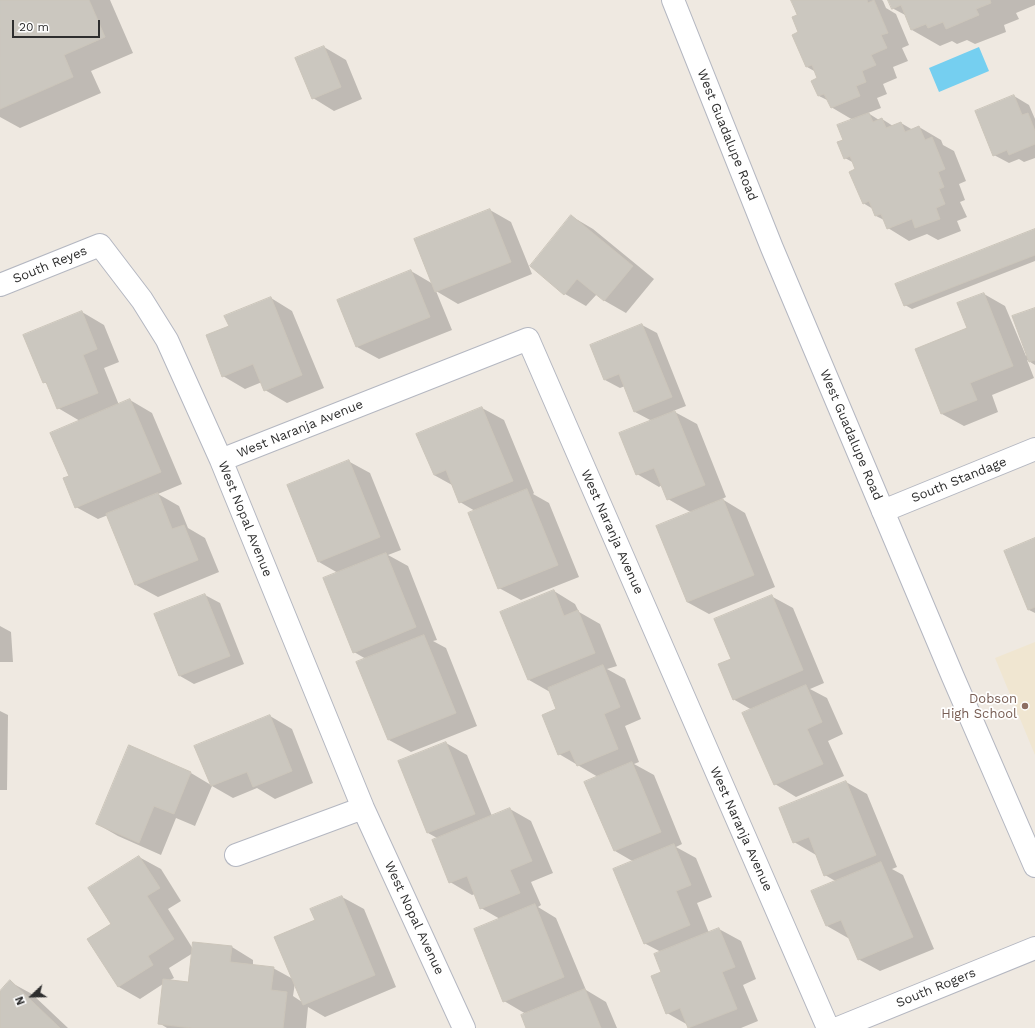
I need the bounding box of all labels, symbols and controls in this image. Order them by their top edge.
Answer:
scale bar [14,12,102,38]
text: 20 m [19,20,49,34]
street label: West Guadalupe Road [693,67,761,203]
street label: South Reyes [11,243,89,287]
street label: West Guadalupe Road [816,367,886,503]
street label: West Naranja Avenue [235,397,365,461]
street label: South Standage [909,454,1009,506]
street label: West Nopal Avenue [215,459,275,579]
street label: West Naranja Avenue [577,467,647,597]
place label: Dobson High School [941,691,1017,722]
marker: Dobson High School [1020,701,1030,711]
street label: West Naranja Avenue [706,764,776,894]
street label: West Nopal Avenue [381,859,447,977]
street label: South Rogers [894,965,978,1011]
north arrow [12,976,52,1016]
text: N [13,994,28,1007]

